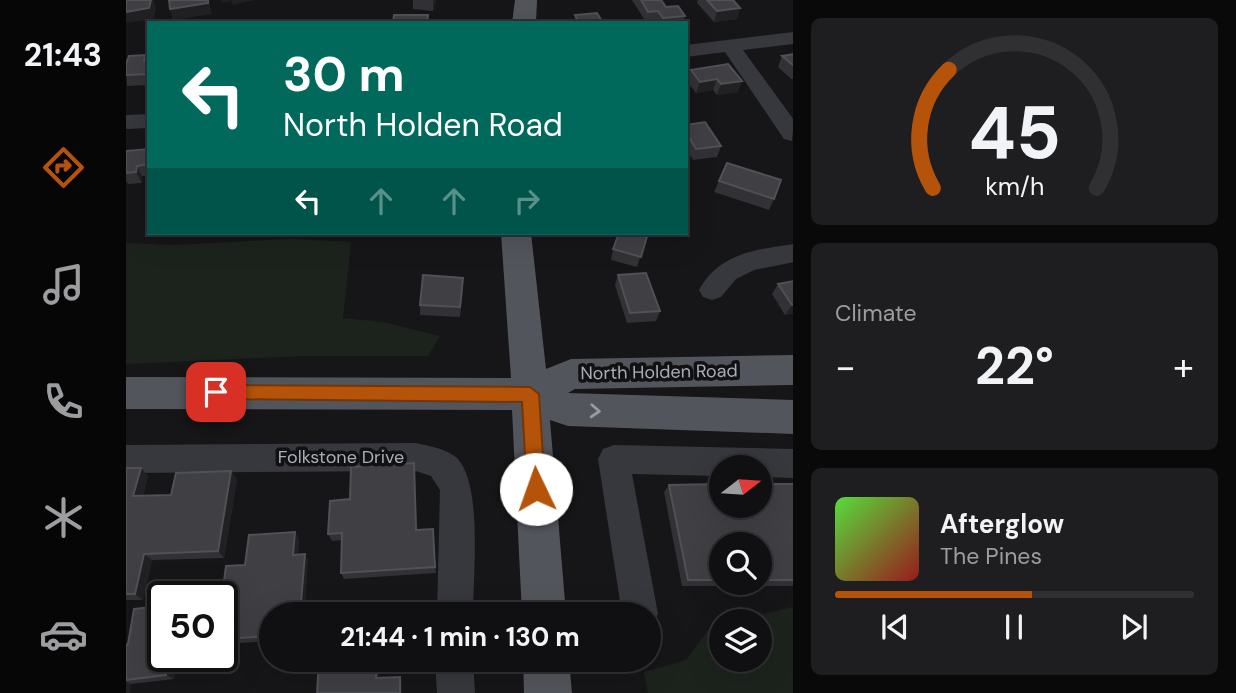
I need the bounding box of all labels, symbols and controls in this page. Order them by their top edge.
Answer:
text: 21:43 [24,34,102,76]
text: 30 m [283,42,405,106]
icon: left [168,49,259,140]
text: 45 [968,86,1061,181]
text: North Holden Road [283,104,563,146]
icon: directions [39,143,88,192]
text: km/h [985,169,1044,202]
icon: left [289,182,327,220]
icon: ahead [362,182,400,220]
icon: ahead [435,182,473,220]
icon: right [508,182,546,220]
icon: music [39,260,88,309]
text: Climate [835,298,917,328]
text: 22° [975,332,1054,400]
text: − [835,342,856,392]
text: + [1173,342,1194,392]
street label: North Holden Road [580,359,738,385]
pin [186,362,246,422]
icon: arrive [197,373,235,411]
icon: phone [39,377,88,426]
one-way arrow [590,404,601,419]
street label: Folkstone Drive [278,445,404,469]
position arrow [499,452,573,526]
north arrow [709,455,772,518]
map controls [709,455,772,672]
icon: climate [39,493,88,542]
text: Afterglow [940,507,1064,541]
button: search [709,532,772,595]
text: The Pines [940,541,1042,571]
speed limit sign: 50 [147,581,238,672]
icon: previous [876,608,914,646]
icon: pause [995,608,1033,646]
icon: next [1115,608,1153,646]
button: layers [709,609,772,672]
icon: car [39,610,88,659]
text: 21:44 · 1 min · 130 m [340,620,580,654]

